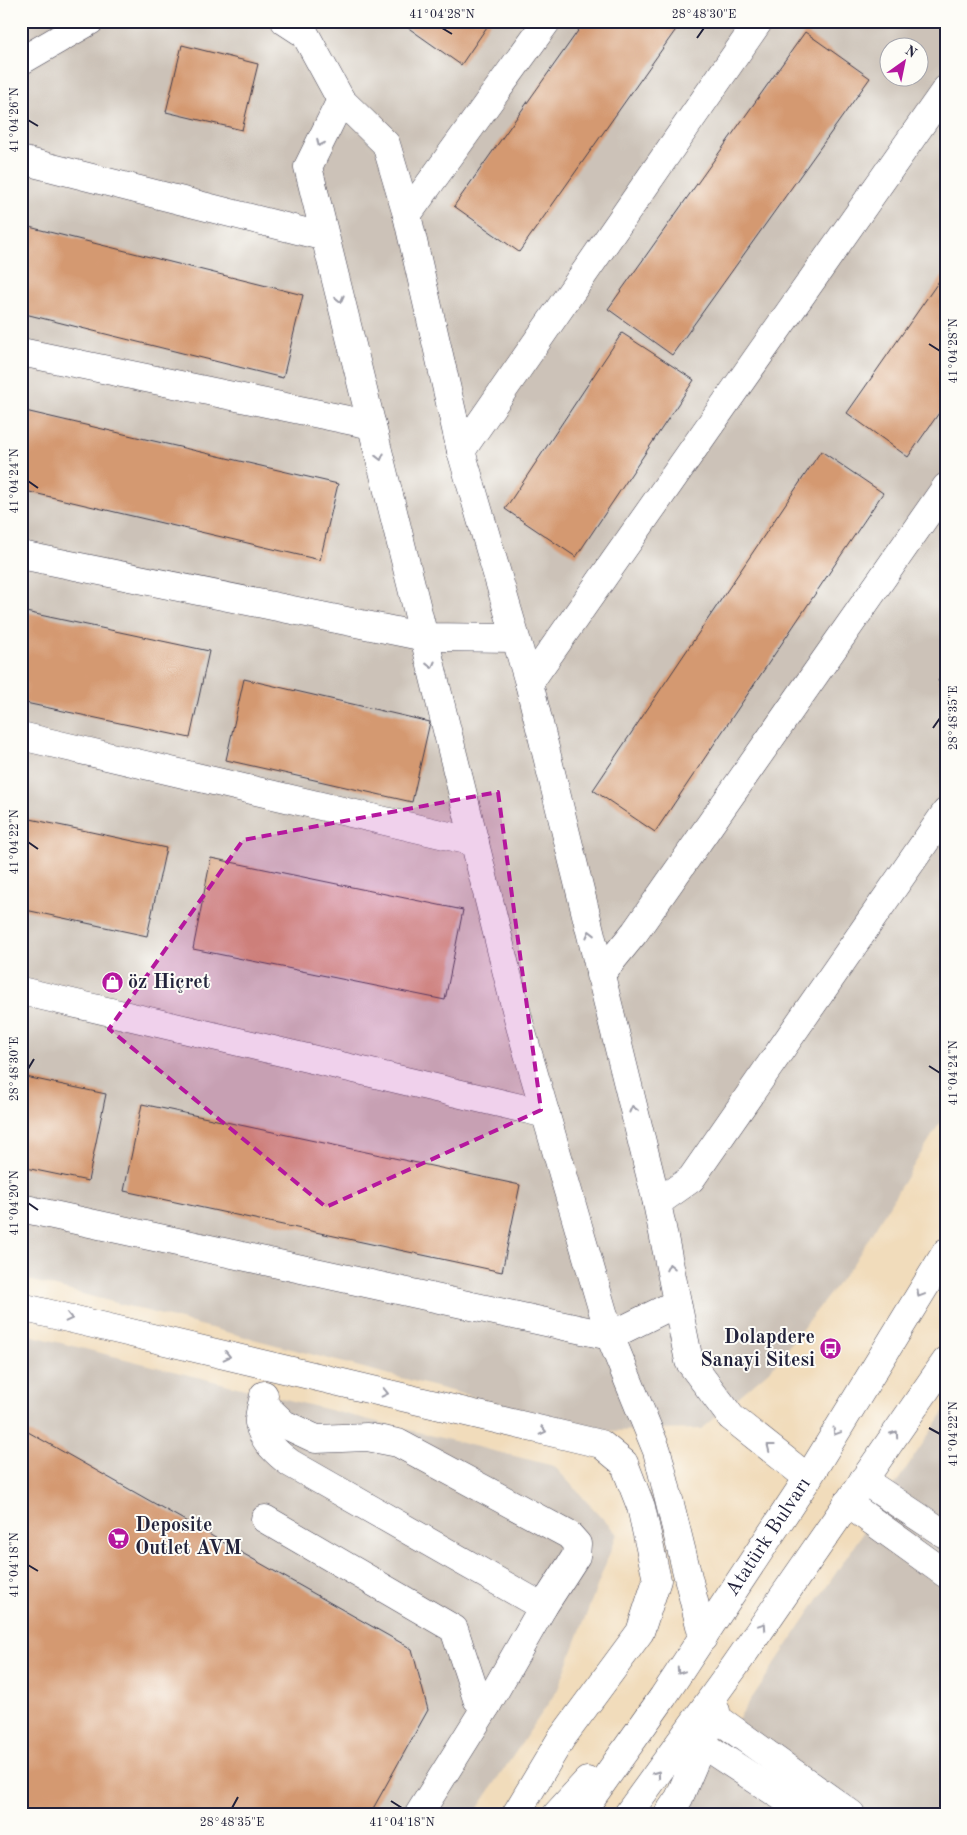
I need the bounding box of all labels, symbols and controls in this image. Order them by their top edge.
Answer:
text: 41°04'28"N [409,9,475,21]
text: 28°48'30"E [672,9,736,21]
north arrow [880,38,930,88]
text: N [902,43,919,61]
text: 41°04'26"N [9,87,21,153]
one-way arrow [315,138,326,147]
one-way arrow [334,294,345,303]
text: 41°04'28"N [948,318,960,384]
text: 41°04'24"N [9,448,21,514]
one-way arrow [374,452,384,460]
one-way arrow [425,661,436,670]
text: 28°48'35"E [947,686,960,750]
text: 41°04'22"N [9,809,21,875]
one-way arrow [585,929,596,938]
shop icon: öz Hiçret [100,971,124,995]
place label: öz Hiçret [128,973,210,993]
text: 28°48'30"E [9,1037,21,1101]
text: 41°04'24"N [948,1040,960,1106]
one-way arrow [628,1104,639,1113]
text: 41°04'20"N [9,1170,21,1236]
one-way arrow [665,1263,676,1271]
one-way arrow [917,1288,927,1297]
one-way arrow [64,1312,73,1323]
place label: Dolapdere Sanayi Sitesi [700,1328,815,1371]
bus stop icon: Dolapdere Sanayi Sitesi [819,1337,843,1361]
one-way arrow [222,1350,231,1361]
one-way arrow [380,1387,389,1398]
text: 41°04'22"N [948,1401,960,1467]
one-way arrow [539,1425,548,1436]
one-way arrow [832,1427,842,1436]
one-way arrow [889,1430,898,1440]
one-way arrow [767,1445,776,1453]
street label: Atatürk Bulvarı [722,1474,815,1600]
place label: Deposite Outlet AVM [135,1516,242,1559]
supermarket icon: Deposite Outlet AVM [107,1526,131,1550]
text: 41°04'18"N [9,1532,21,1598]
one-way arrow [757,1622,766,1631]
one-way arrow [677,1666,686,1675]
one-way arrow [651,1770,660,1780]
text: 28°48'35"E [200,1816,264,1829]
text: 41°04'18"N [369,1817,435,1829]

